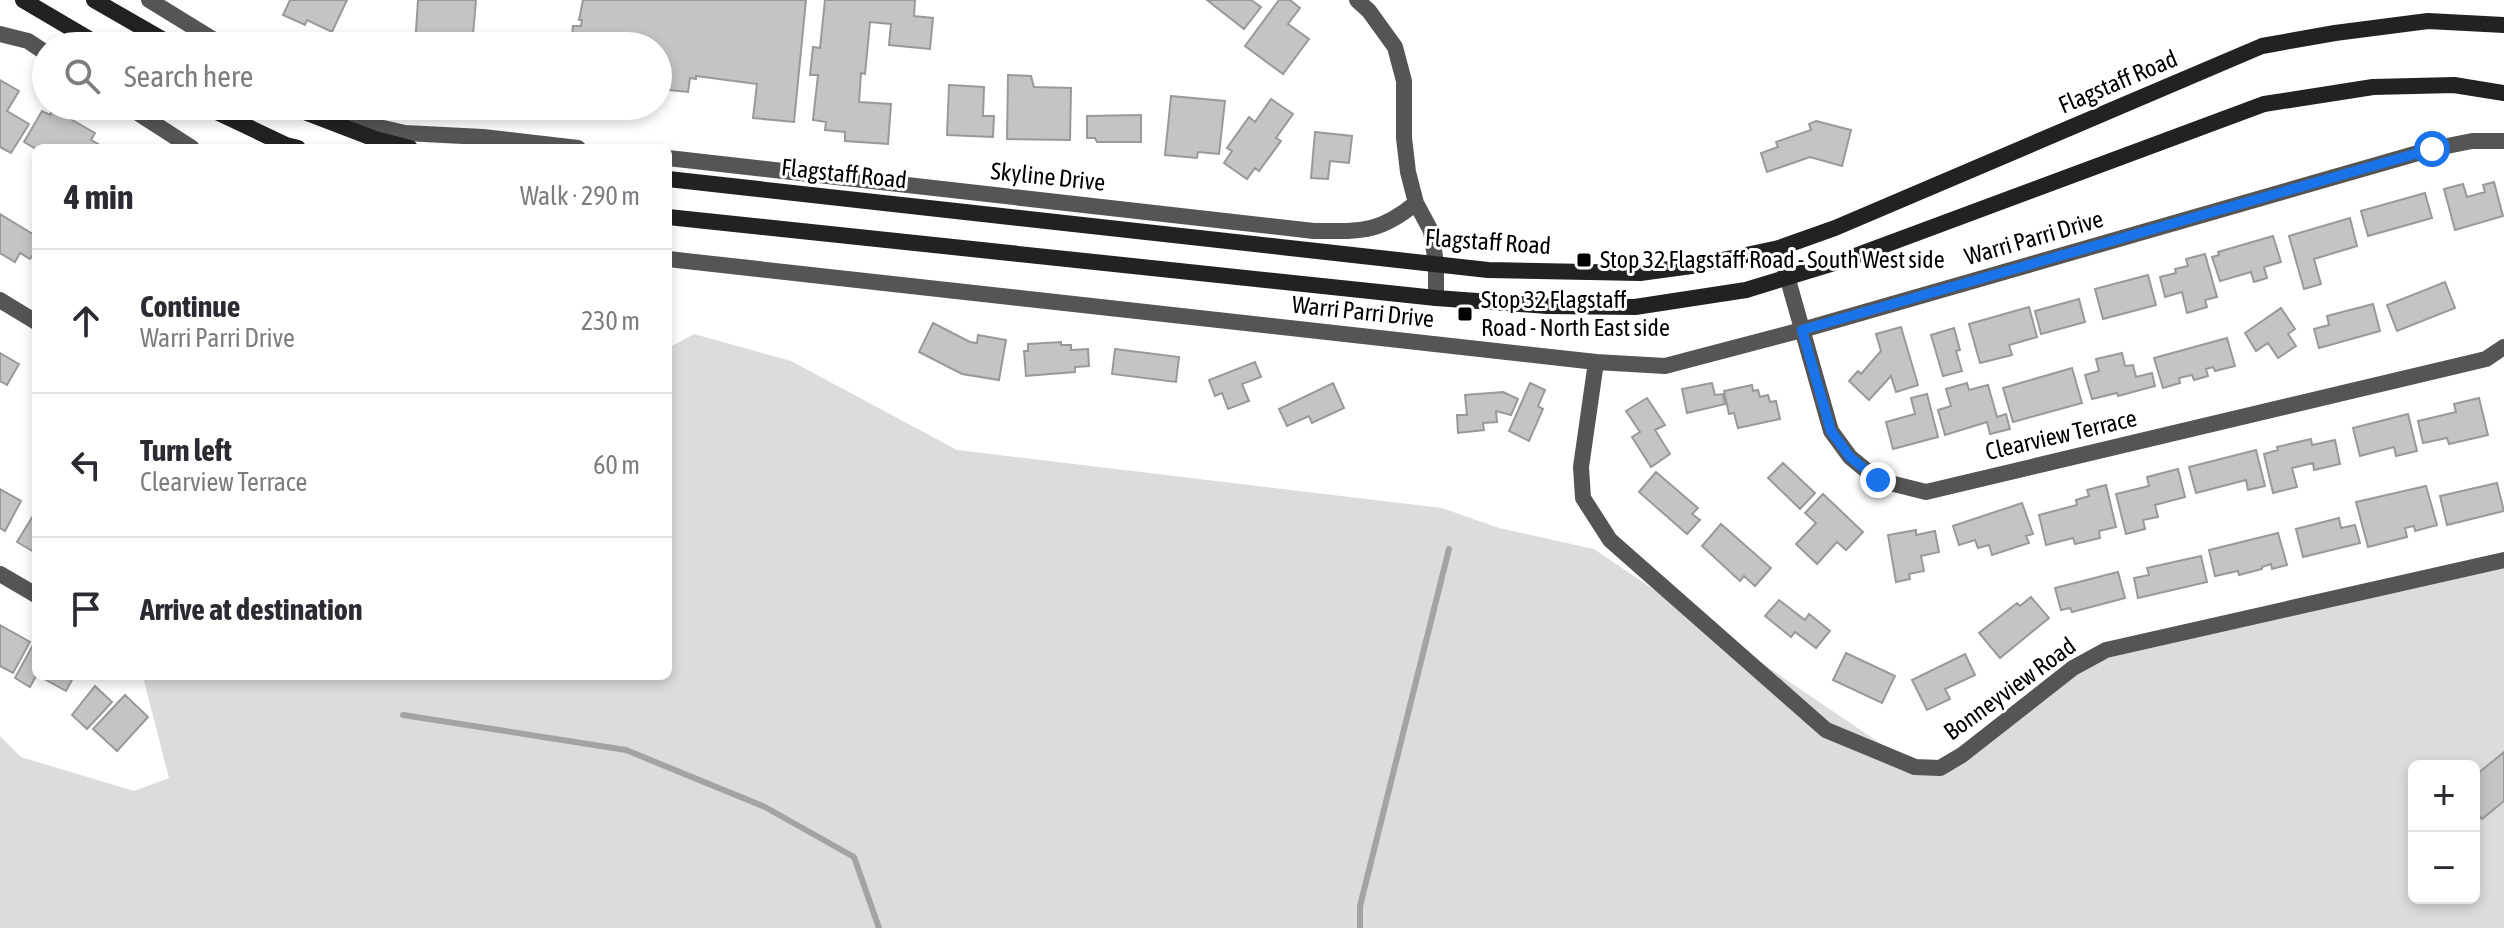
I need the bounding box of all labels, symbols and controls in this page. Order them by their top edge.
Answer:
search box [32,32,672,120]
street label: Flagstaff Road [2054,44,2181,119]
icon: search [60,54,104,98]
text: Search here [124,59,253,93]
route start [2414,131,2450,167]
street label: Flagstaff Road [780,153,908,194]
street label: Skyline Drive [990,157,1107,196]
text: 4 min [64,177,133,216]
text: Walk · 290 m [520,181,640,211]
street label: Warri Parri Drive [1962,205,2106,270]
street label: Flagstaff Road [1424,224,1552,259]
place label: Stop 32 Flagstaff Road - South West side [1600,246,1945,273]
marker: Stop 32 Flagstaff Road - South West side [1575,251,1593,269]
place label: Stop 32 Flagstaff Road - North East side [1481,286,1670,341]
text: Continue [140,289,240,323]
street label: Warri Parri Drive [1291,291,1435,332]
icon: ahead [64,299,108,343]
marker: Stop 32 Flagstaff Road - North East side [1456,305,1474,323]
text: 230 m [581,306,640,336]
text: Warri Parri Drive [140,323,295,353]
street label: Clearview Terrace [1983,404,2139,465]
text: Turn left [140,433,232,467]
icon: left [64,443,108,487]
text: 60 m [593,450,640,480]
route end [1860,462,1896,498]
text: Clearview Terrace [140,467,307,497]
icon: arrive [64,587,108,631]
text: Arrive at destination [140,592,362,626]
street label: Bonneyview Road [1939,632,2081,745]
map controls [2408,760,2480,904]
button: + [2408,760,2480,832]
button: − [2408,832,2480,904]

